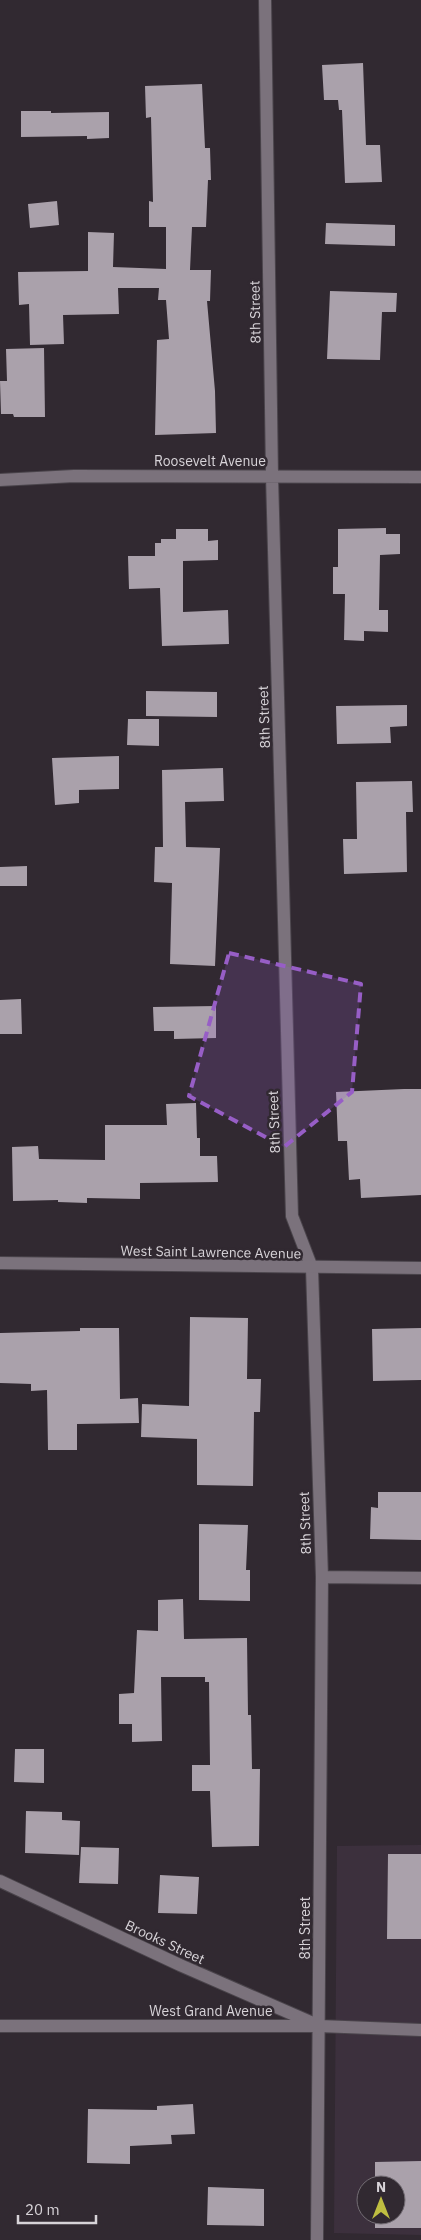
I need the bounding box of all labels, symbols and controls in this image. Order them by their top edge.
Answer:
street label: 8th Street [245,280,265,344]
street label: Roosevelt Avenue [154,452,266,470]
street label: 8th Street [254,685,274,749]
street label: 8th Street [264,1090,284,1154]
street label: West Saint Lawrence Avenue [120,1241,302,1263]
street label: 8th Street [295,1491,315,1555]
street label: 8th Street [296,1896,314,1959]
street label: Brooks Street [122,1916,208,1968]
street label: West Grand Avenue [149,2002,273,2020]
north arrow [356,2175,406,2225]
text: N [376,2178,386,2196]
scale bar [18,2192,95,2224]
text: 20 m [25,2200,60,2219]

